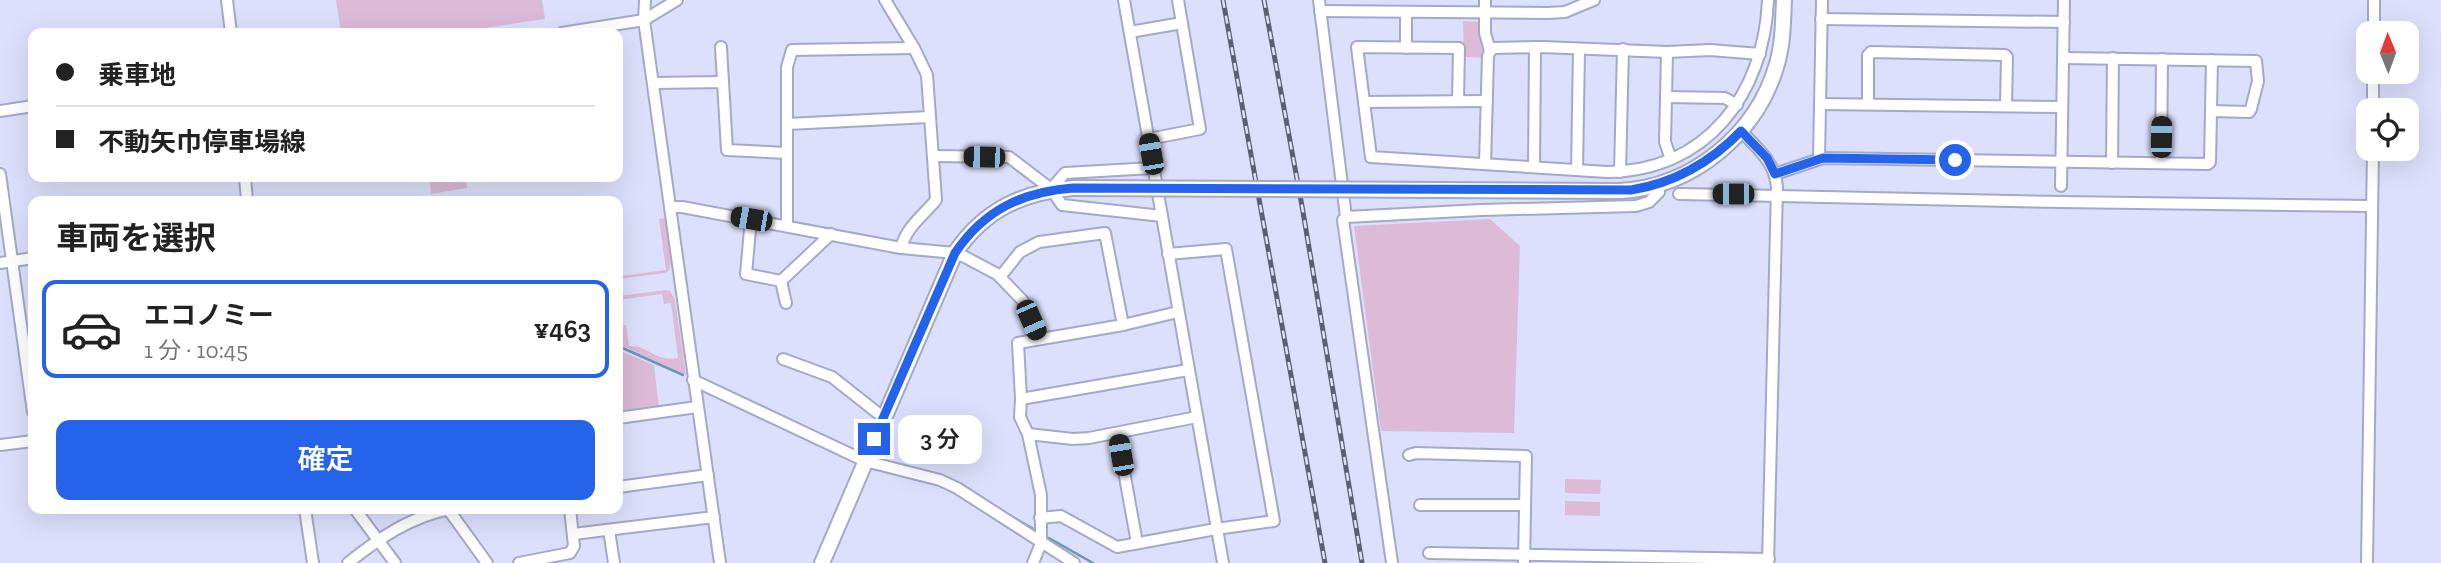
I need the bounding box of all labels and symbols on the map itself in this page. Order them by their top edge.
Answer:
north arrow [2356,21,2418,84]
car [2151,116,2172,158]
car [1138,131,1165,177]
route start [1939,144,1971,176]
car [963,146,1006,168]
car [1713,184,1755,205]
car [729,205,774,233]
car [1013,297,1050,343]
callout: 3 分 [898,414,982,464]
route end [858,423,890,455]
car [1108,432,1135,478]

